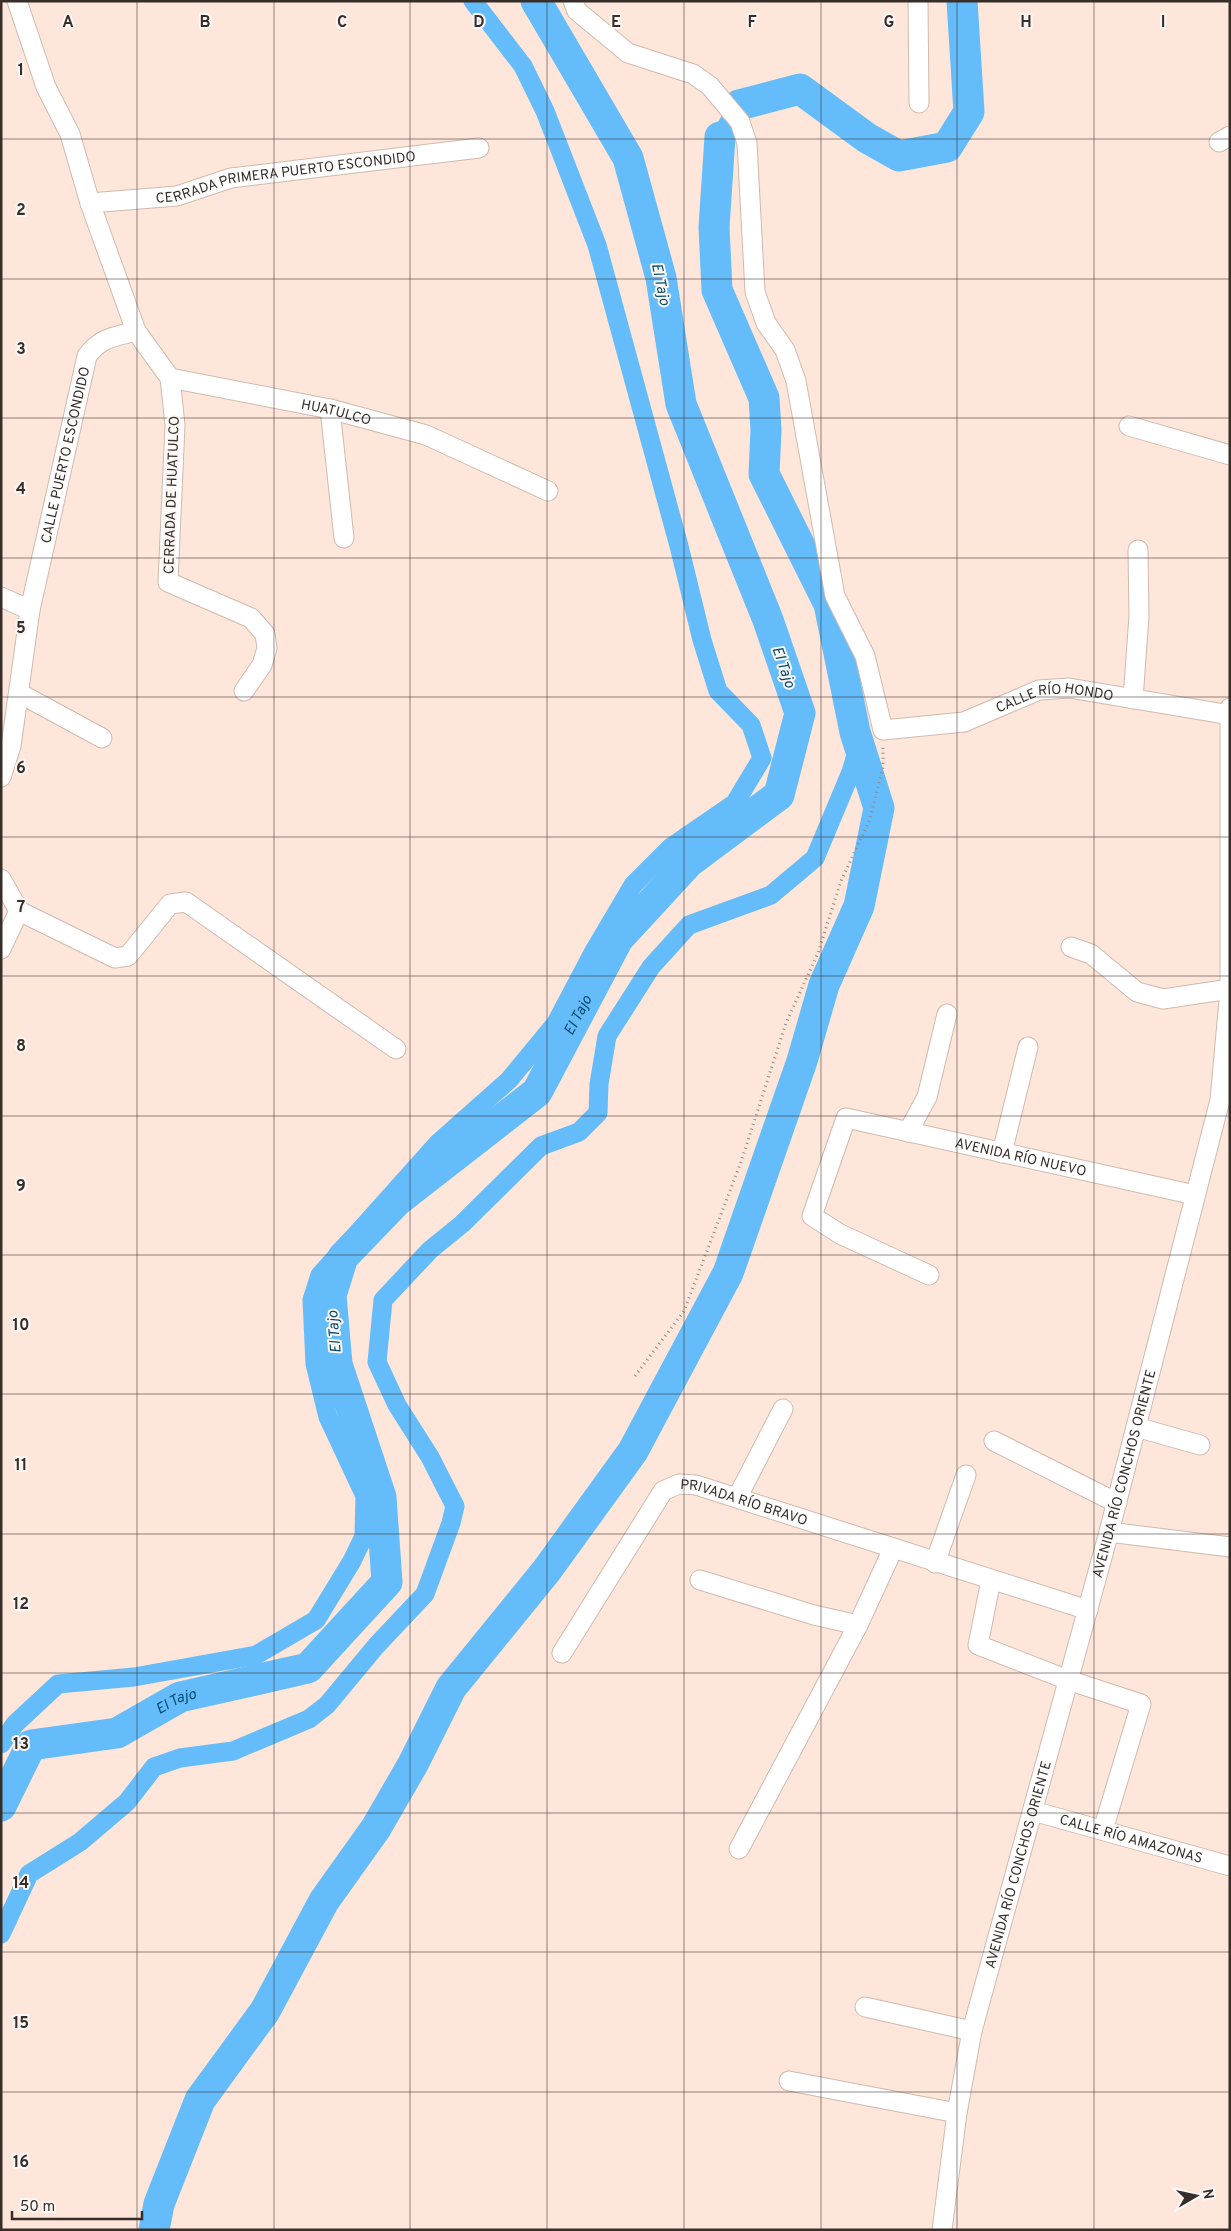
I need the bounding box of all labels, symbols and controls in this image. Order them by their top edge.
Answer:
text: A [62,13,74,33]
text: B [199,13,211,33]
text: C [337,13,347,33]
text: D [473,13,485,33]
text: E [611,13,621,33]
text: F [747,13,757,33]
text: G [884,13,894,33]
text: H [1020,13,1032,33]
text: I [1161,13,1165,33]
text: 1 [18,61,24,81]
street label: CERRADA PRIMERA PUERTO ESCONDIDO [155,149,417,208]
text: 2 [16,201,26,221]
water label: El Tajo [646,261,673,307]
text: 3 [16,340,26,360]
street label: CALLE PUERTO ESCONDIDO [38,365,94,545]
street label: HUATULCO [300,397,373,430]
street label: CERRADA DE HUATULCO [161,416,184,574]
text: 4 [16,480,26,500]
text: 5 [16,619,26,639]
water label: El Tajo [767,644,799,691]
street label: CALLE RÍO HONDO [993,680,1115,717]
text: 6 [16,759,26,779]
text: 7 [17,898,25,918]
water label: El Tajo [561,992,597,1039]
text: 8 [16,1037,26,1057]
street label: AVENIDA RÍO NUEVO [953,1135,1088,1181]
text: 9 [16,1177,26,1197]
water label: El Tajo [324,1310,347,1354]
text: 10 [13,1316,29,1336]
street label: AVENIDA RÍO CONCHOS ORIENTE [1090,1368,1160,1580]
text: 11 [15,1456,27,1476]
street label: PRIVADA RÍO BRAVO [680,1477,809,1530]
text: 12 [13,1595,29,1615]
water label: El Tajo [153,1686,198,1720]
text: 13 [13,1735,29,1755]
street label: AVENIDA RÍO CONCHOS ORIENTE [983,1759,1056,1971]
street label: CALLE RÍO AMAZONAS [1057,1812,1204,1868]
text: 14 [13,1874,29,1894]
text: 15 [13,2014,29,2034]
text: 16 [13,2153,29,2173]
north arrow [1171,2171,1221,2221]
scale bar [12,2188,142,2220]
text: N [1198,2188,1217,2201]
text: 50 m [20,2198,55,2217]

